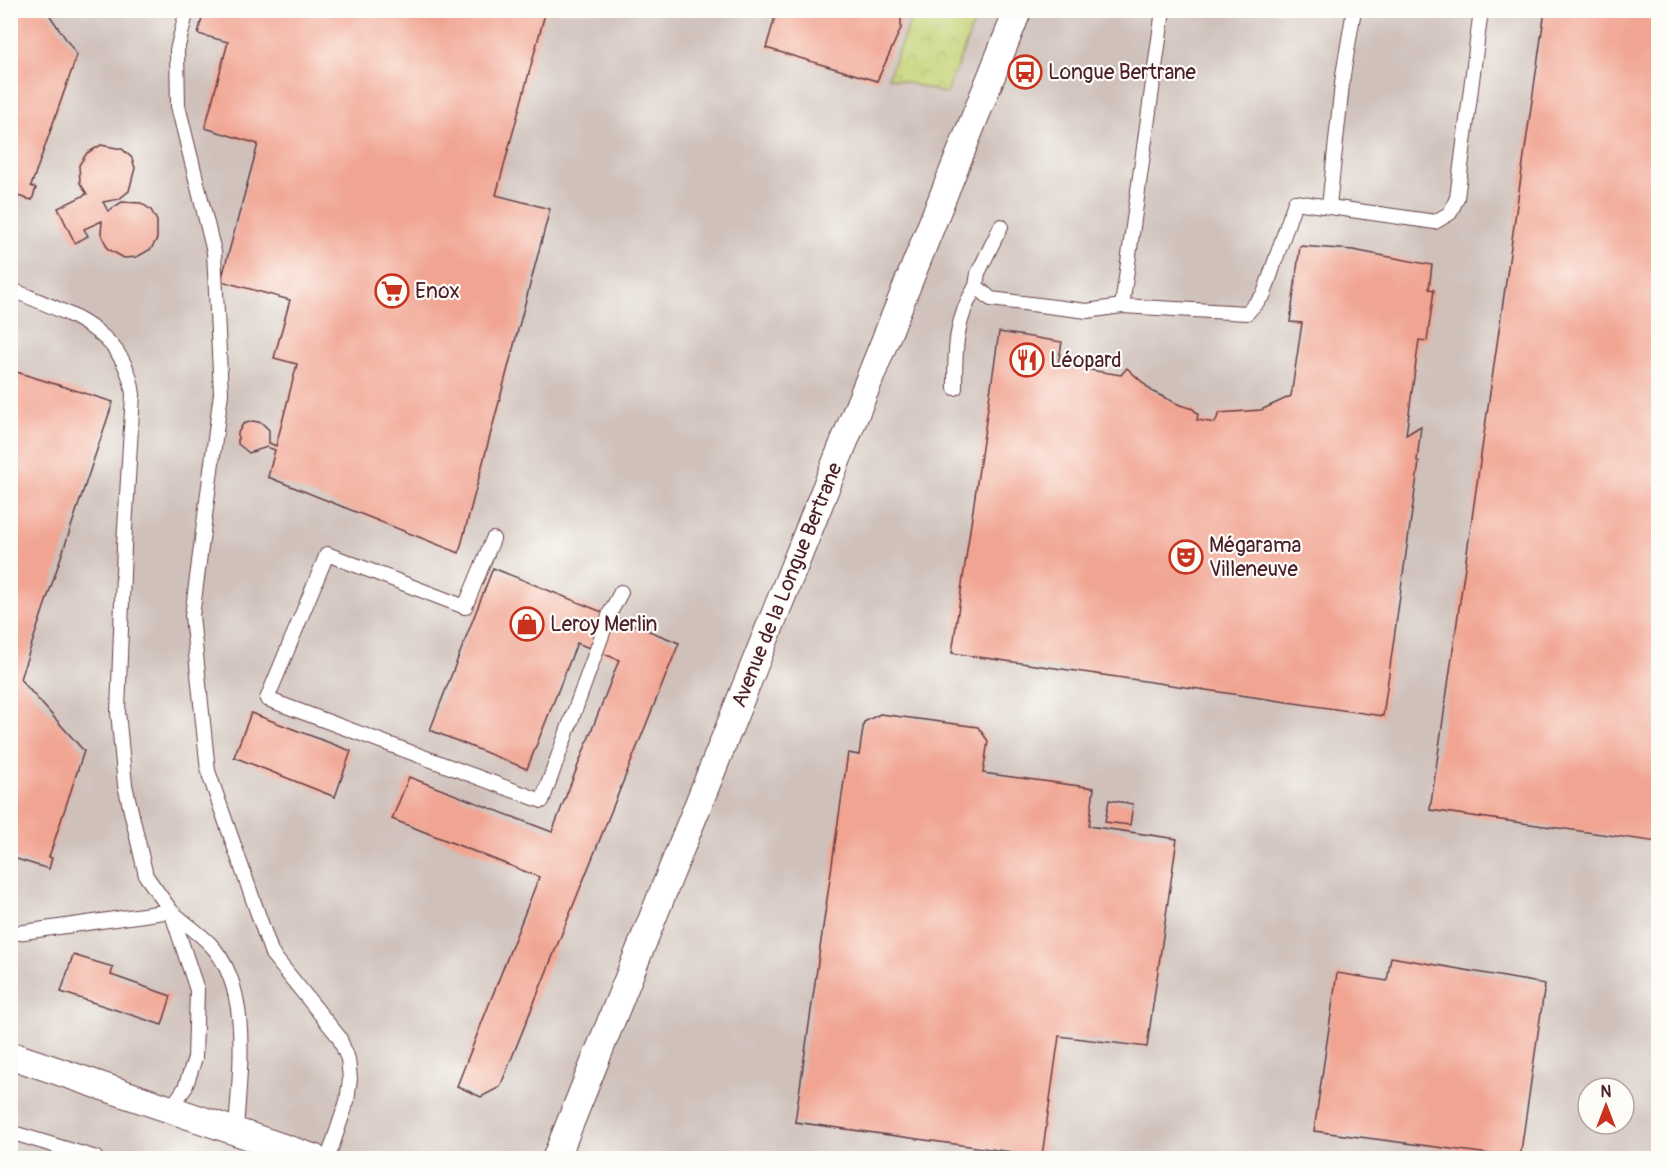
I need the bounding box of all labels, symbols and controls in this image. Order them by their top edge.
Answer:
bus stop icon: Longue Bertrane [1007,54,1043,90]
place label: Longue Bertrane [1048,59,1197,86]
supermarket icon: Enox [374,273,410,309]
place label: Enox [415,278,460,305]
restaurant icon: Léopard [1009,342,1045,378]
place label: Léopard [1050,347,1122,374]
street label: Avenue de la Longue Bertrane [725,458,849,711]
place label: Mégarama Villeneuve [1209,532,1301,583]
theatre icon: Mégarama Villeneuve [1168,539,1204,575]
shop icon: Leroy Merlin [509,606,545,642]
place label: Leroy Merlin [550,611,657,638]
north arrow [1576,1076,1636,1136]
text: N [1601,1082,1612,1102]

